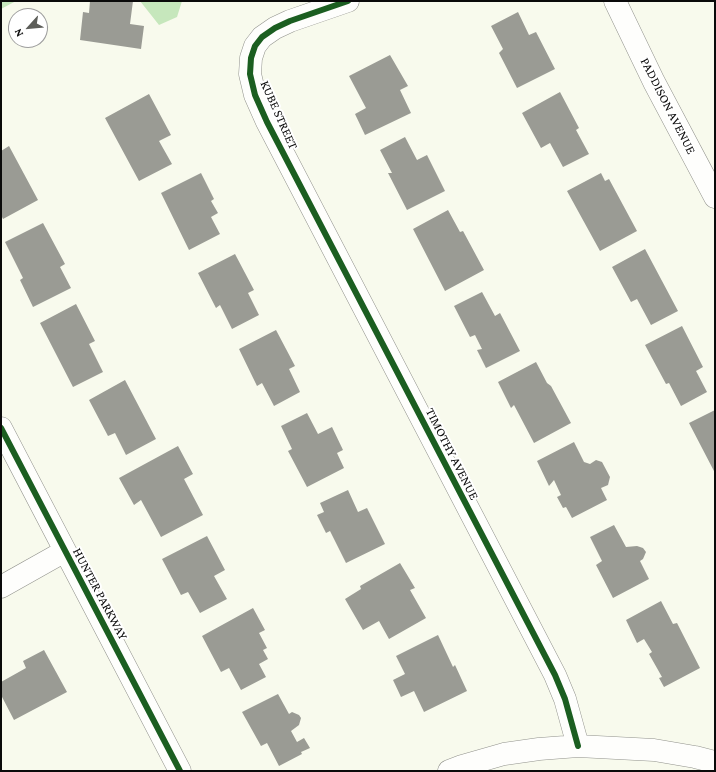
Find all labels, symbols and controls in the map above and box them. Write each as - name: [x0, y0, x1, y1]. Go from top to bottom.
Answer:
- north arrow: [8, 8, 48, 48]
- text: N: [11, 27, 25, 39]
- street label: PADDISON AVENUE: [637, 55, 699, 157]
- street label: KUBE STREET: [257, 78, 301, 152]
- street label: TIMOTHY AVENUE: [422, 405, 482, 503]
- street label: HUNTER PARKWAY: [69, 545, 131, 643]

